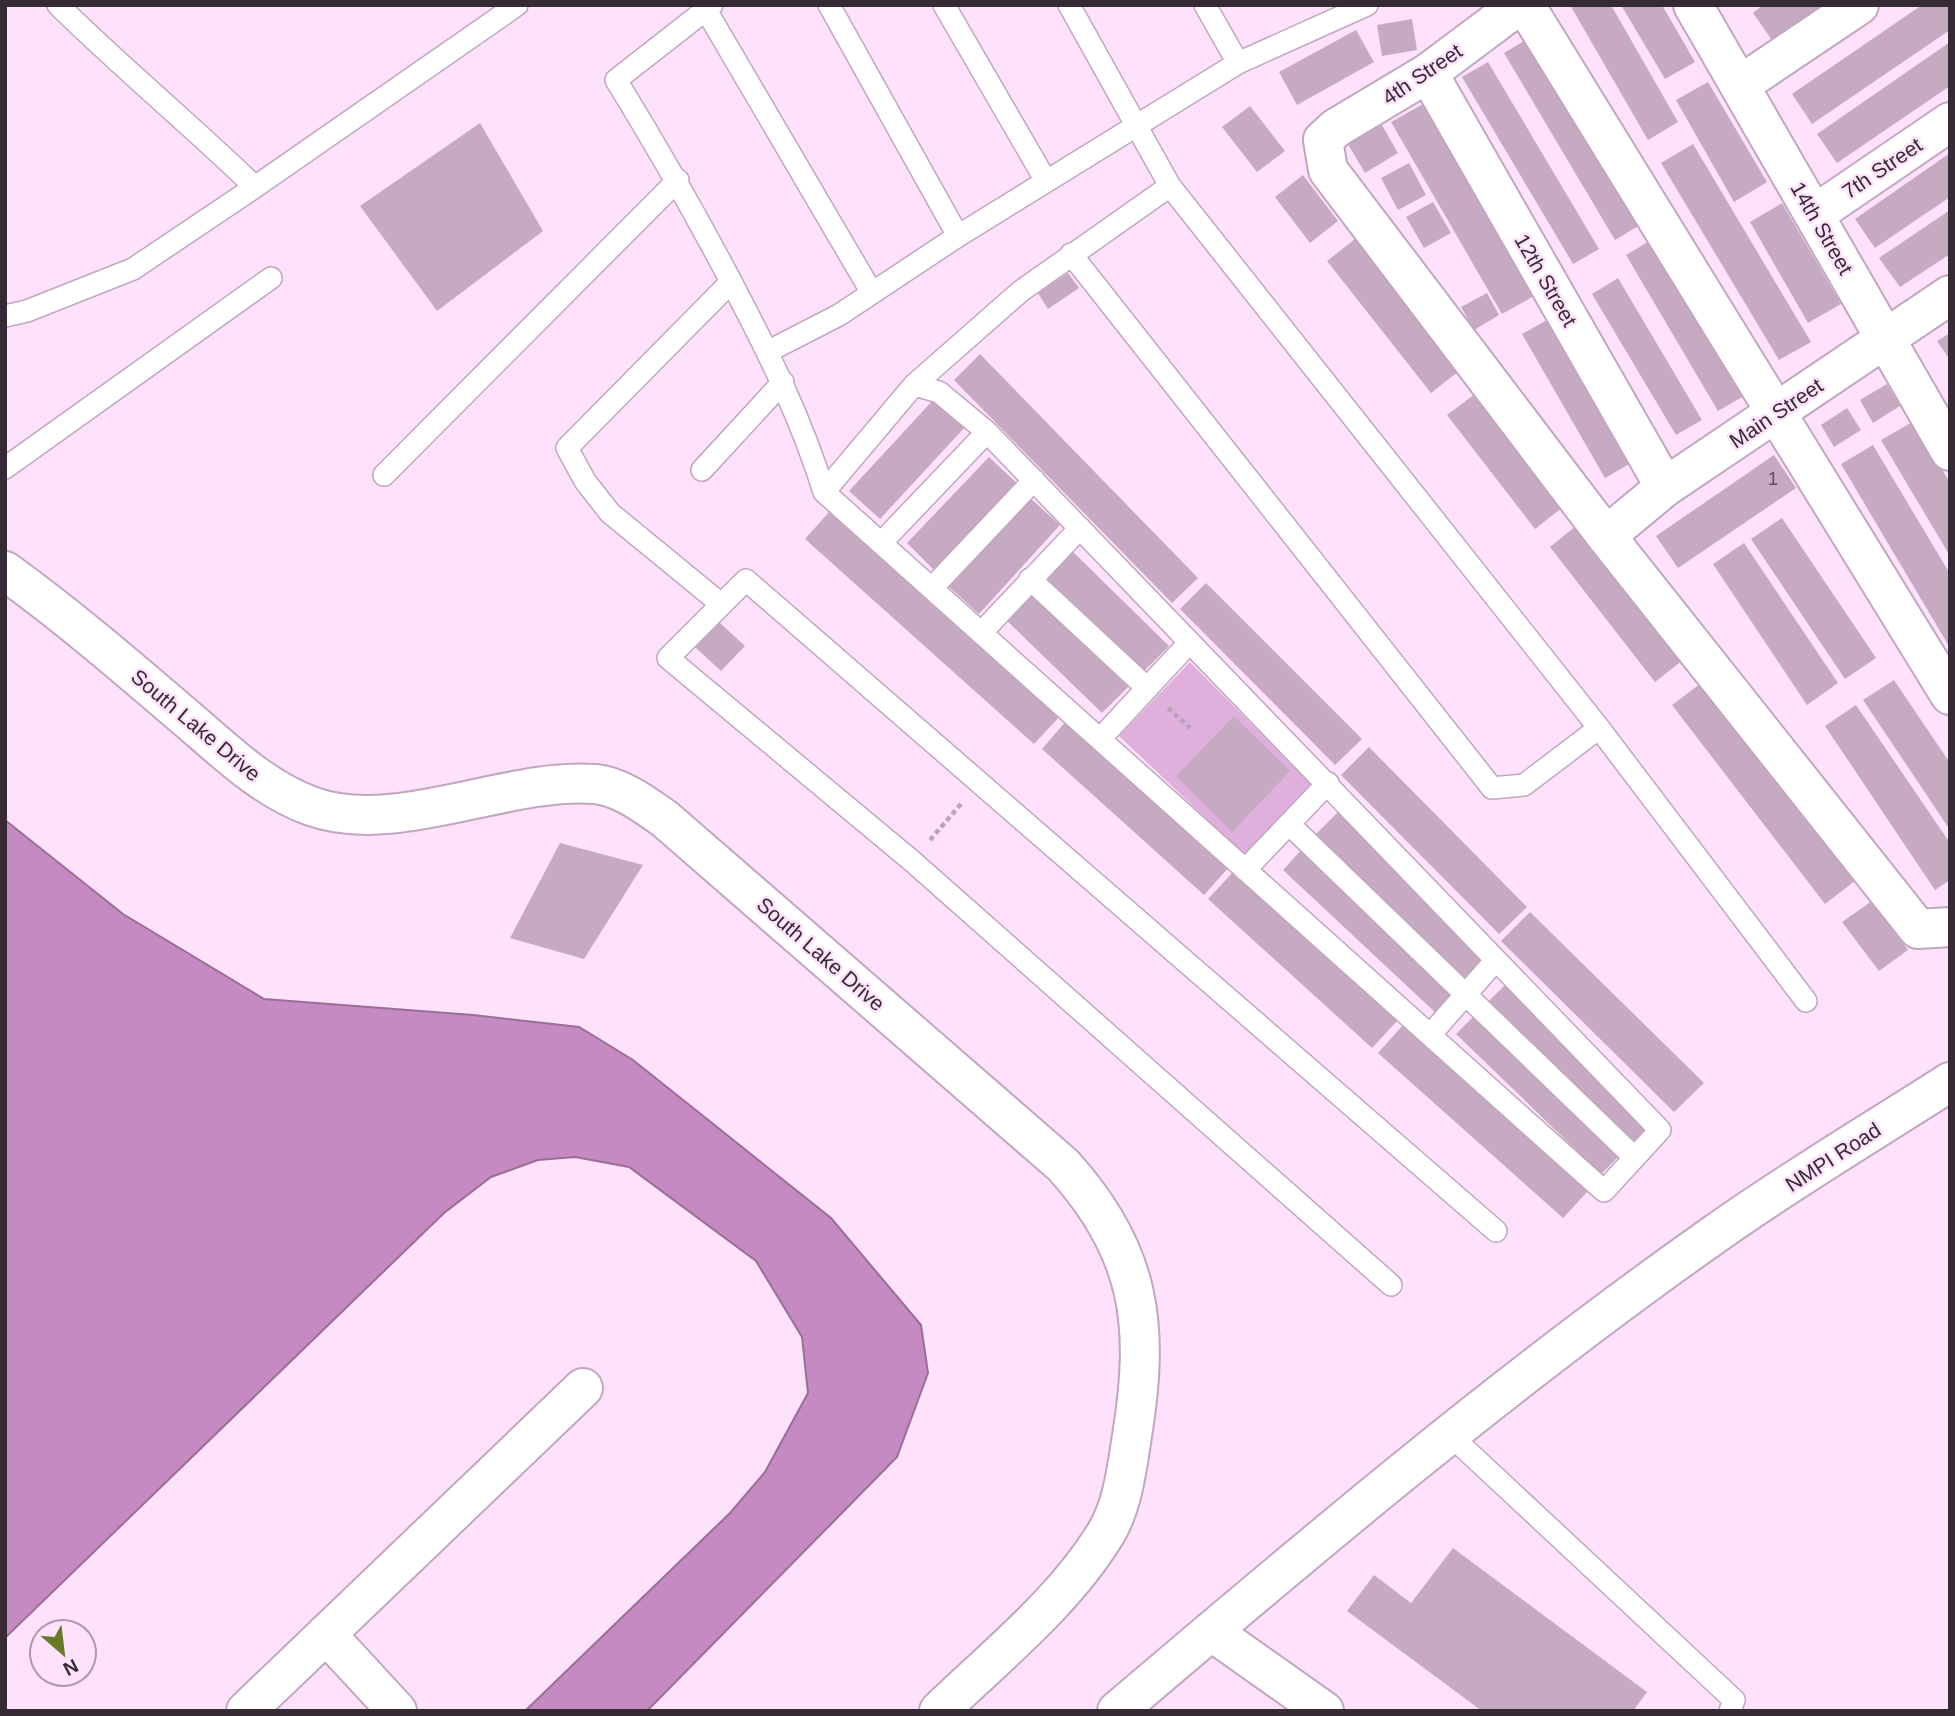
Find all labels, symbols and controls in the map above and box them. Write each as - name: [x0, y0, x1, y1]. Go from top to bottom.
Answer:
- street label: 4th Street: [1378, 39, 1466, 109]
- street label: 7th Street: [1838, 133, 1926, 203]
- street label: 14th Street: [1786, 178, 1858, 278]
- street label: 12th Street: [1510, 230, 1582, 330]
- street label: Main Street: [1725, 373, 1827, 453]
- house number: 1: [1768, 469, 1778, 489]
- street label: South Lake Drive: [127, 664, 265, 786]
- street label: South Lake Drive: [753, 892, 889, 1016]
- street label: NMPI Road: [1781, 1118, 1885, 1196]
- north arrow: [28, 1618, 98, 1688]
- text: N: [60, 1655, 82, 1680]

